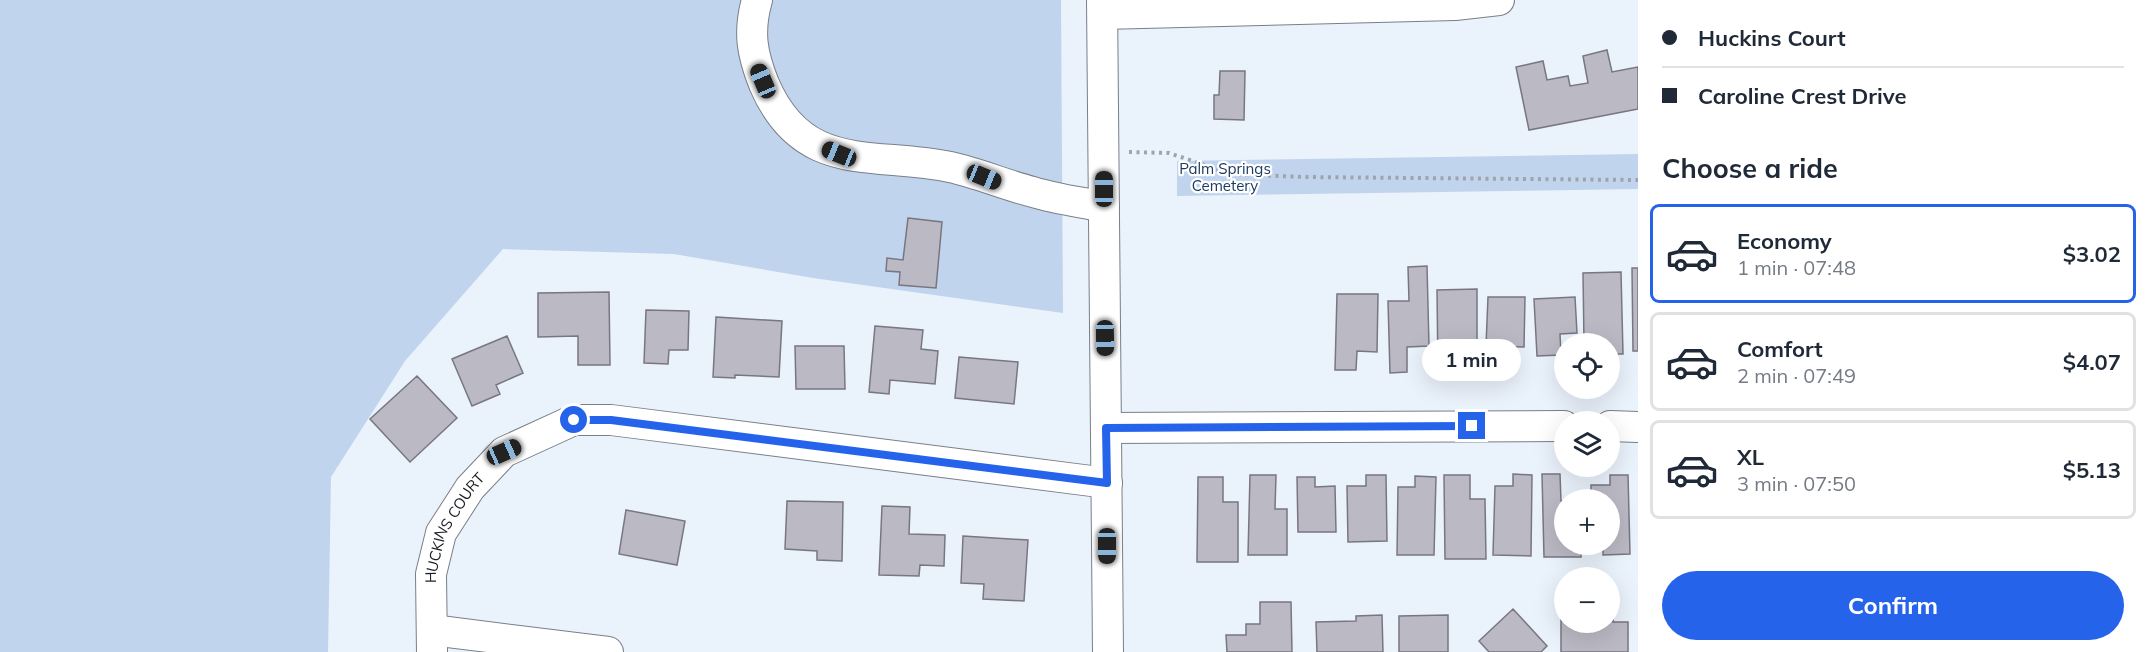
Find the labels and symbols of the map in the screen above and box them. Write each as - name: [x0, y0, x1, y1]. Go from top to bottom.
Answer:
- car: [748, 61, 778, 101]
- car: [819, 139, 859, 169]
- park label: Palm Springs Cemetery: [1179, 159, 1271, 195]
- car: [964, 162, 1004, 192]
- car: [1095, 171, 1113, 207]
- car: [1096, 320, 1114, 356]
- callout: 1 min: [1422, 339, 1522, 381]
- route start: [560, 406, 587, 433]
- route end: [1458, 412, 1485, 439]
- car: [484, 436, 524, 468]
- street label: HUCKINS COURT: [421, 468, 488, 583]
- car: [1098, 528, 1116, 564]

